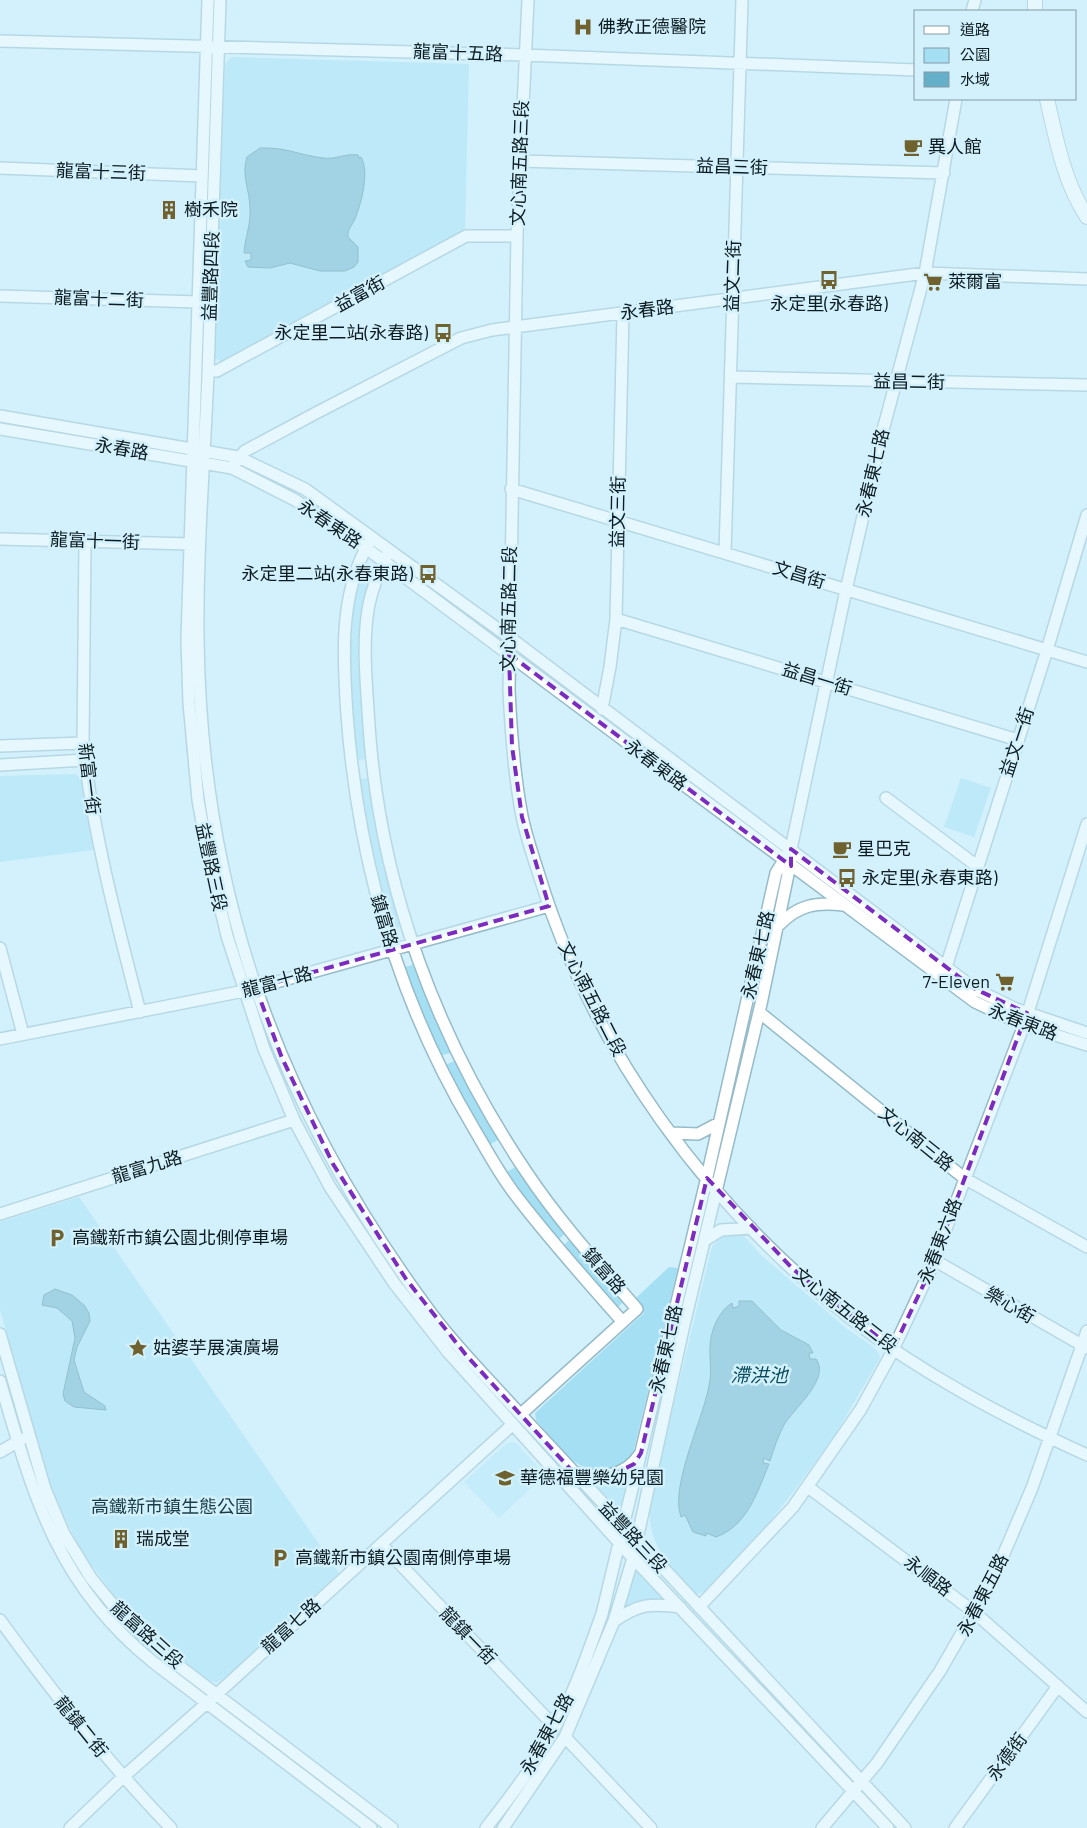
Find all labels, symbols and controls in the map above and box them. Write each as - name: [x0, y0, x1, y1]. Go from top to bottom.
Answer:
- legend: [914, 10, 1077, 100]
- place label: 佛教正德醫院: [598, 15, 706, 37]
- hospital icon: 佛教正德醫院: [572, 16, 594, 38]
- text: 道路: [960, 20, 990, 38]
- street label: 龍富十五路: [413, 39, 503, 65]
- text: 公園: [960, 45, 990, 63]
- text: 水域: [960, 70, 990, 88]
- street label: 文心南五路三段: [506, 100, 532, 226]
- place label: 異人館: [928, 135, 982, 157]
- cafe icon: 異人館: [902, 136, 924, 158]
- street label: 益昌三街: [696, 154, 768, 178]
- street label: 龍富十三街: [56, 158, 146, 184]
- place label: 樹禾院: [184, 198, 238, 220]
- building icon: 樹禾院: [158, 199, 180, 221]
- street label: 益豐路四段: [197, 231, 223, 321]
- street label: 益文二街: [720, 240, 744, 312]
- bus stop icon: 永定里(永春路): [818, 269, 840, 291]
- street label: 益富街: [331, 270, 388, 316]
- place label: 萊爾富: [948, 270, 1002, 292]
- supermarket icon: 萊爾富: [922, 271, 944, 293]
- street label: 龍富十二街: [54, 285, 144, 311]
- place label: 永定里(永春路): [770, 292, 888, 314]
- street label: 永春路: [619, 295, 675, 323]
- place label: 永定里二站(永春路): [275, 321, 428, 343]
- bus stop icon: 永定里二站(永春路): [432, 322, 454, 344]
- street label: 益昌二街: [873, 369, 945, 393]
- street label: 永春東七路: [851, 426, 893, 519]
- street label: 永春路: [94, 432, 151, 464]
- street label: 益文三街: [605, 476, 629, 548]
- street label: 永春東路: [295, 494, 367, 552]
- street label: 龍富十一街: [50, 527, 140, 553]
- street label: 文心南五路二段: [496, 546, 520, 672]
- street label: 文昌街: [770, 556, 828, 592]
- place label: 永定里二站(永春東路): [242, 562, 413, 584]
- bus stop icon: 永定里二站(永春東路): [417, 563, 439, 585]
- street label: 益昌一街: [780, 657, 855, 699]
- street label: 益文一街: [994, 704, 1038, 779]
- street label: 永春東路: [621, 734, 692, 795]
- street label: 新富一街: [75, 742, 105, 816]
- street label: 益豐路三段: [192, 820, 232, 913]
- place label: 星巴克: [857, 837, 911, 859]
- cafe icon: 星巴克: [831, 838, 853, 860]
- place label: 永定里(永春東路): [862, 866, 998, 888]
- bus stop icon: 永定里(永春東路): [836, 867, 858, 889]
- street label: 鎮富路: [367, 892, 403, 950]
- street label: 永春東七路: [736, 908, 778, 1001]
- street label: 文心南五路二段: [554, 937, 631, 1060]
- street label: 龍富十路: [239, 961, 314, 1001]
- place label: 7-Eleven: [922, 970, 990, 992]
- supermarket icon: 7-Eleven: [994, 971, 1016, 993]
- street label: 永春東路: [986, 998, 1061, 1044]
- street label: 文心南三路: [875, 1101, 959, 1175]
- street label: 龍富九路: [109, 1145, 184, 1187]
- street label: 永春東六路: [913, 1195, 965, 1287]
- place label: 高鐵新市鎮公園北側停車場: [72, 1226, 288, 1248]
- parking icon: 高鐵新市鎮公園北側停車場: [46, 1227, 68, 1249]
- street label: 鎮富路: [579, 1243, 631, 1298]
- street label: 文心南五路二段: [789, 1262, 902, 1357]
- street label: 樂心街: [982, 1281, 1039, 1327]
- street label: 永春東七路: [644, 1302, 686, 1395]
- place label: 姑婆芋展演廣場: [153, 1336, 279, 1358]
- place icon: 姑婆芋展演廣場: [127, 1337, 149, 1359]
- water label: 滯洪池: [730, 1363, 789, 1386]
- place label: 華德福豐樂幼兒園: [520, 1466, 664, 1488]
- school or university icon: 華德福豐樂幼兒園: [494, 1467, 516, 1489]
- park label: 高鐵新市鎮生態公園: [91, 1495, 253, 1517]
- street label: 益豐路三段: [595, 1496, 672, 1577]
- place label: 瑞成堂: [136, 1527, 190, 1549]
- building icon: 瑞成堂: [110, 1528, 132, 1550]
- place label: 高鐵新市鎮公園南側停車場: [295, 1546, 511, 1568]
- parking icon: 高鐵新市鎮公園南側停車場: [269, 1547, 291, 1569]
- street label: 永春東五路: [952, 1549, 1012, 1640]
- street label: 永順路: [900, 1550, 957, 1600]
- street label: 龍富七路: [256, 1593, 324, 1658]
- street label: 龍富路三段: [107, 1596, 188, 1673]
- street label: 龍鎮一街: [436, 1602, 502, 1669]
- street label: 永春東七路: [515, 1689, 578, 1778]
- street label: 龍鎮二街: [51, 1691, 113, 1761]
- street label: 永德街: [981, 1728, 1031, 1785]

